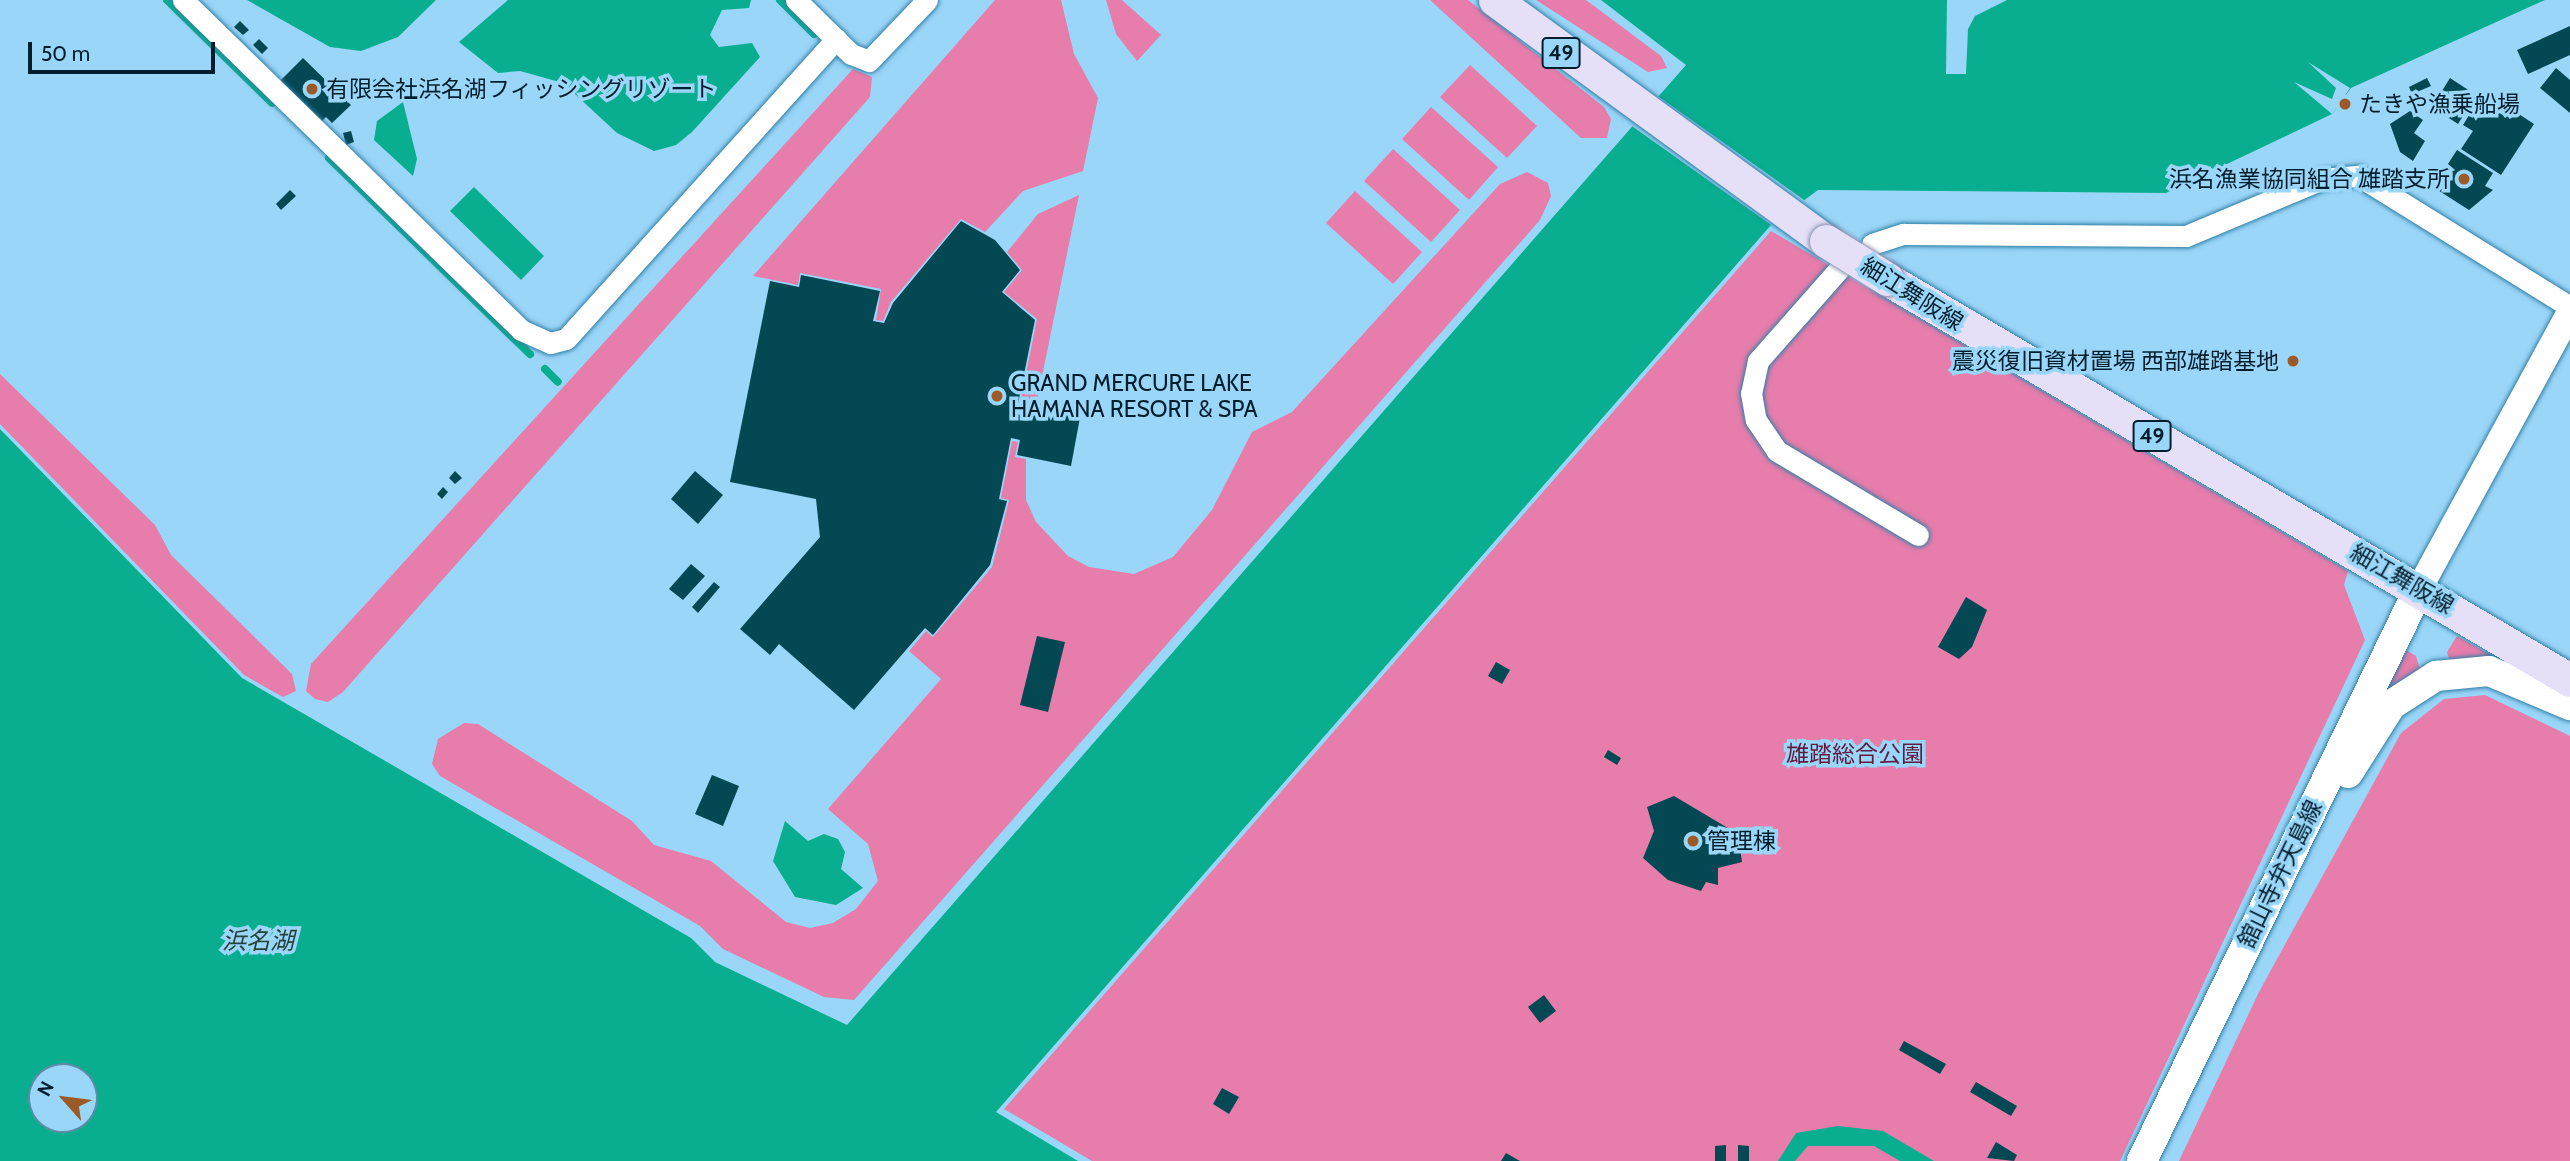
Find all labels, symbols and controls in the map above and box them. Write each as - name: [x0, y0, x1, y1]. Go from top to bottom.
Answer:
- scale bar: [32, 28, 219, 72]
- road number: 49: [1540, 36, 1582, 70]
- text: 50 m: [41, 41, 90, 66]
- place label: 有限会社浜名湖フィッシングリゾート: [326, 75, 717, 103]
- marker: 有限会社浜名湖フィッシングリゾート: [304, 81, 320, 97]
- place label: たきや漁乗船場: [2359, 90, 2520, 118]
- marker: たきや漁乗船場: [2337, 96, 2353, 112]
- place label: 浜名漁業協同組合 雄踏支所: [2169, 165, 2450, 193]
- marker: 浜名漁業協同組合 雄踏支所: [2456, 171, 2472, 187]
- street label: 細江舞阪線: [1856, 252, 1968, 336]
- place label: 震災復旧資材置場 西部雄踏基地: [1952, 347, 2279, 375]
- marker: 震災復旧資材置場 西部雄踏基地: [2285, 353, 2301, 369]
- place label: GRAND MERCURE LAKE HAMANA RESORT & SPA: [1011, 369, 1258, 423]
- marker: GRAND MERCURE LAKE HAMANA RESORT & SPA: [989, 388, 1005, 404]
- road number: 49: [2131, 418, 2173, 453]
- street label: 細江舞阪線: [2345, 538, 2459, 620]
- park label: 雄踏総合公園: [1786, 740, 1924, 768]
- street label: 舘山寺弁天島線: [2232, 796, 2328, 952]
- place label: 管理棟: [1707, 827, 1776, 855]
- marker: 管理棟: [1685, 833, 1701, 849]
- water label: 浜名湖: [222, 927, 294, 955]
- north arrow: [28, 1063, 98, 1133]
- text: N: [32, 1078, 59, 1100]

